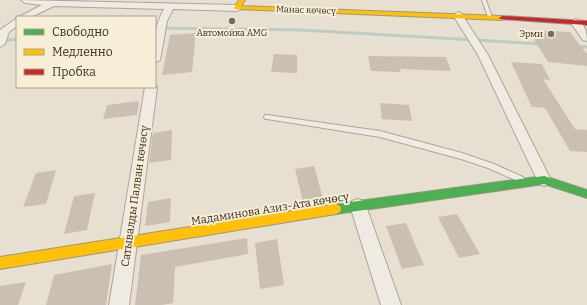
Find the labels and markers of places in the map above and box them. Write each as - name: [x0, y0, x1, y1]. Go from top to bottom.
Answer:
- marker: Автомойка AMG: [227, 16, 237, 26]
- place label: Автомойка AMG: [196, 28, 268, 38]
- place label: Эрми: [519, 29, 543, 39]
- marker: Эрми: [546, 29, 556, 39]

